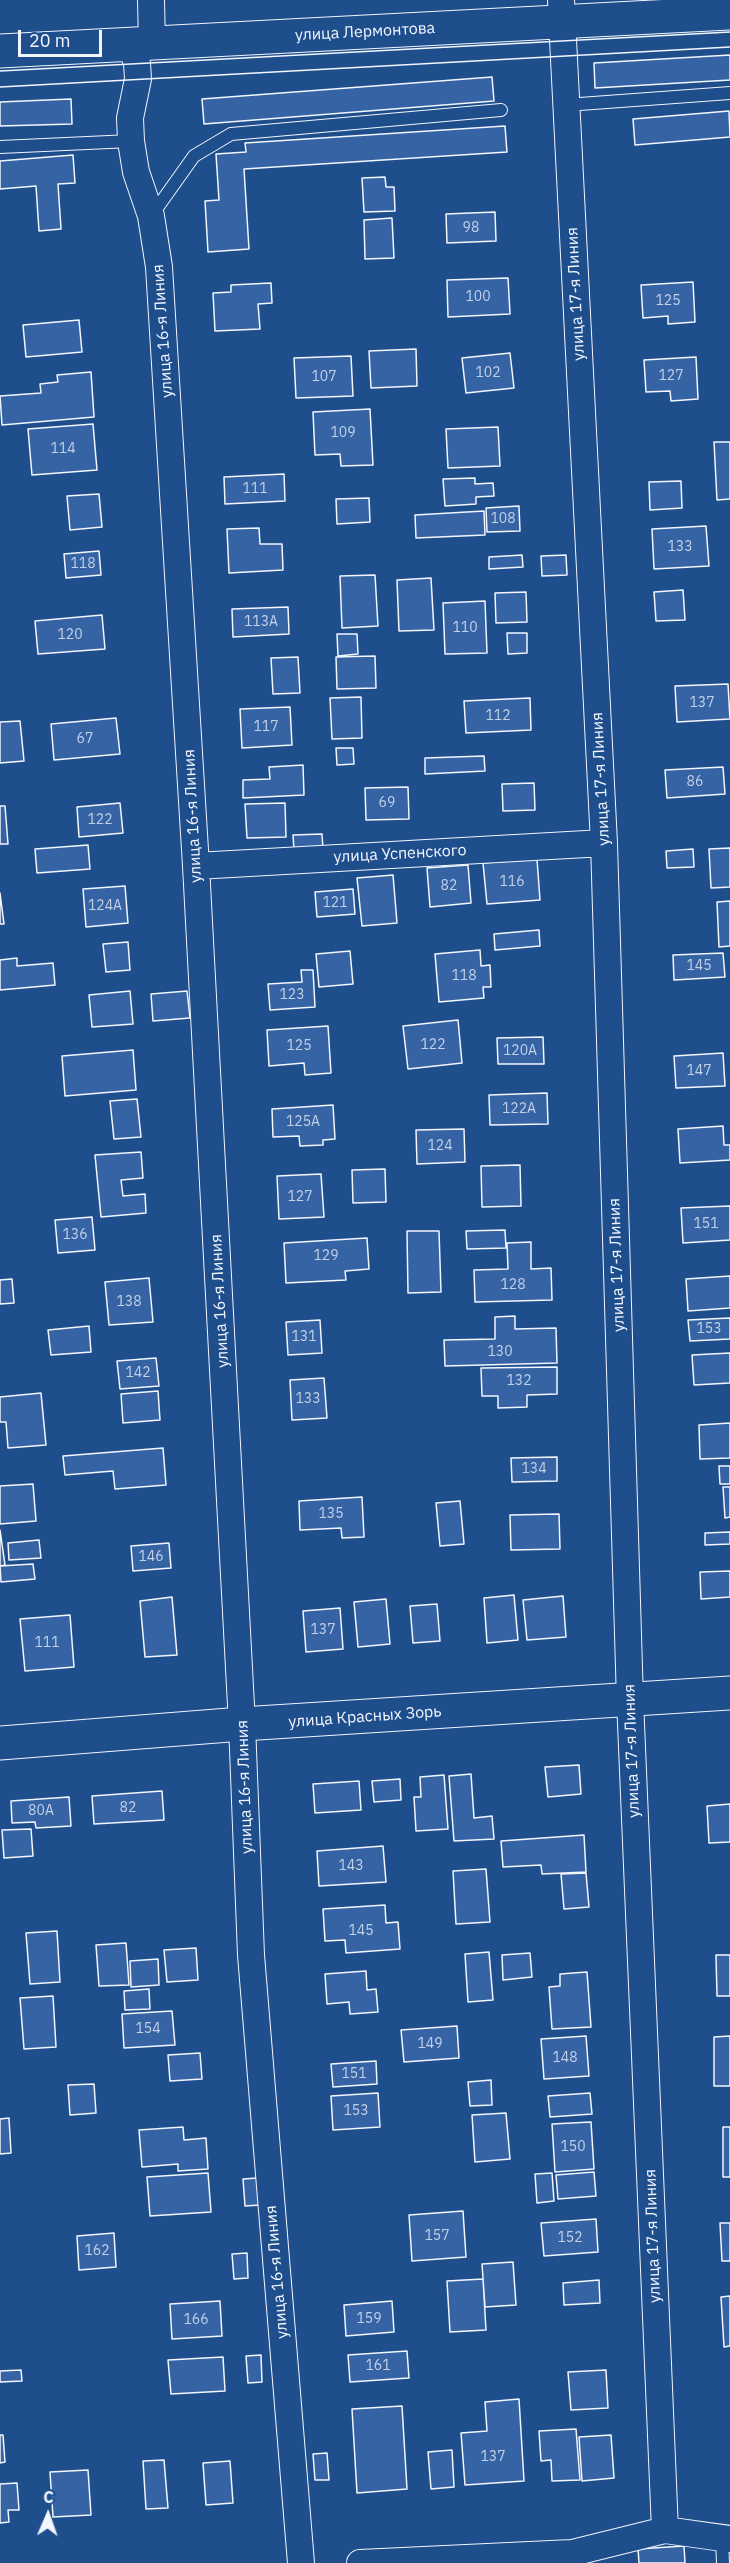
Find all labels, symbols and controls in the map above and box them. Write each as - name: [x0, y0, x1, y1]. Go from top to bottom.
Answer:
- scale bar: [21, 18, 105, 56]
- street label: улица Лермонтова: [294, 19, 436, 45]
- text: 20 m: [29, 29, 71, 52]
- house number: 98: [463, 220, 479, 236]
- street label: улица 17-я Линия: [563, 227, 589, 361]
- street label: улица 16-я Линия: [149, 264, 177, 398]
- house number: 100: [465, 289, 491, 305]
- house number: 125: [655, 293, 681, 309]
- house number: 102: [475, 365, 501, 381]
- house number: 127: [658, 368, 684, 384]
- house number: 107: [311, 369, 337, 385]
- house number: 109: [330, 425, 356, 441]
- house number: 114: [50, 441, 76, 457]
- house number: 111: [242, 481, 268, 497]
- house number: 108: [490, 511, 516, 527]
- house number: 133: [667, 539, 693, 555]
- house number: 118: [70, 556, 96, 572]
- house number: 113А: [244, 614, 278, 630]
- house number: 110: [452, 620, 478, 636]
- house number: 120: [57, 627, 83, 643]
- house number: 137: [689, 695, 715, 711]
- house number: 112: [485, 708, 511, 724]
- street label: улица 17-я Линия: [588, 712, 614, 846]
- house number: 117: [253, 719, 279, 735]
- house number: 67: [77, 731, 93, 747]
- street label: улица 16-я Линия: [180, 749, 206, 883]
- house number: 86: [687, 774, 703, 790]
- house number: 69: [379, 795, 395, 811]
- house number: 122: [87, 812, 113, 828]
- street label: улица Успенского: [333, 841, 467, 867]
- house number: 116: [499, 874, 525, 890]
- house number: 82: [441, 878, 457, 894]
- house number: 121: [322, 895, 348, 911]
- house number: 124А: [88, 898, 122, 914]
- house number: 145: [686, 958, 712, 974]
- house number: 118: [451, 968, 477, 984]
- house number: 123: [279, 987, 305, 1003]
- house number: 122: [420, 1037, 446, 1053]
- house number: 125: [286, 1038, 312, 1054]
- house number: 120А: [503, 1043, 537, 1059]
- house number: 147: [686, 1063, 712, 1079]
- house number: 122А: [502, 1101, 536, 1117]
- house number: 125А: [286, 1114, 320, 1130]
- house number: 124: [427, 1138, 453, 1154]
- house number: 127: [287, 1189, 313, 1205]
- street label: улица 17-я Линия: [605, 1198, 629, 1332]
- house number: 151: [693, 1216, 719, 1232]
- house number: 136: [62, 1227, 88, 1243]
- street label: улица 16-я Линия: [207, 1234, 233, 1368]
- house number: 129: [313, 1248, 339, 1264]
- house number: 128: [500, 1277, 526, 1293]
- house number: 138: [116, 1294, 142, 1310]
- house number: 153: [696, 1321, 722, 1337]
- house number: 131: [291, 1329, 317, 1345]
- house number: 130: [487, 1344, 513, 1360]
- house number: 142: [125, 1365, 151, 1381]
- house number: 132: [506, 1373, 532, 1389]
- house number: 133: [295, 1391, 321, 1407]
- house number: 134: [521, 1461, 547, 1477]
- house number: 135: [318, 1506, 344, 1522]
- house number: 146: [138, 1549, 164, 1565]
- house number: 137: [310, 1622, 336, 1638]
- house number: 111: [34, 1635, 60, 1651]
- street label: улица 17-я Линия: [620, 1684, 644, 1818]
- street label: улица Красных Зорь: [288, 1702, 442, 1732]
- street label: улица 16-я Линия: [233, 1720, 257, 1854]
- house number: 82: [120, 1800, 136, 1816]
- house number: 80А: [28, 1803, 54, 1819]
- house number: 143: [338, 1858, 364, 1874]
- house number: 145: [348, 1923, 374, 1939]
- house number: 154: [135, 2021, 161, 2037]
- house number: 149: [417, 2036, 443, 2052]
- house number: 148: [552, 2050, 578, 2066]
- house number: 151: [341, 2066, 367, 2082]
- house number: 153: [343, 2103, 369, 2119]
- house number: 150: [560, 2139, 586, 2155]
- street label: улица 17-я Линия: [641, 2169, 665, 2303]
- street label: улица 16-я Линия: [262, 2205, 292, 2339]
- house number: 157: [424, 2228, 450, 2244]
- house number: 152: [557, 2230, 583, 2246]
- house number: 162: [84, 2243, 110, 2259]
- house number: 159: [356, 2311, 382, 2327]
- house number: 166: [183, 2312, 209, 2328]
- house number: 161: [365, 2358, 391, 2374]
- house number: 137: [480, 2449, 506, 2465]
- north arrow: [18, 2485, 78, 2545]
- text: С: [43, 2487, 54, 2507]

